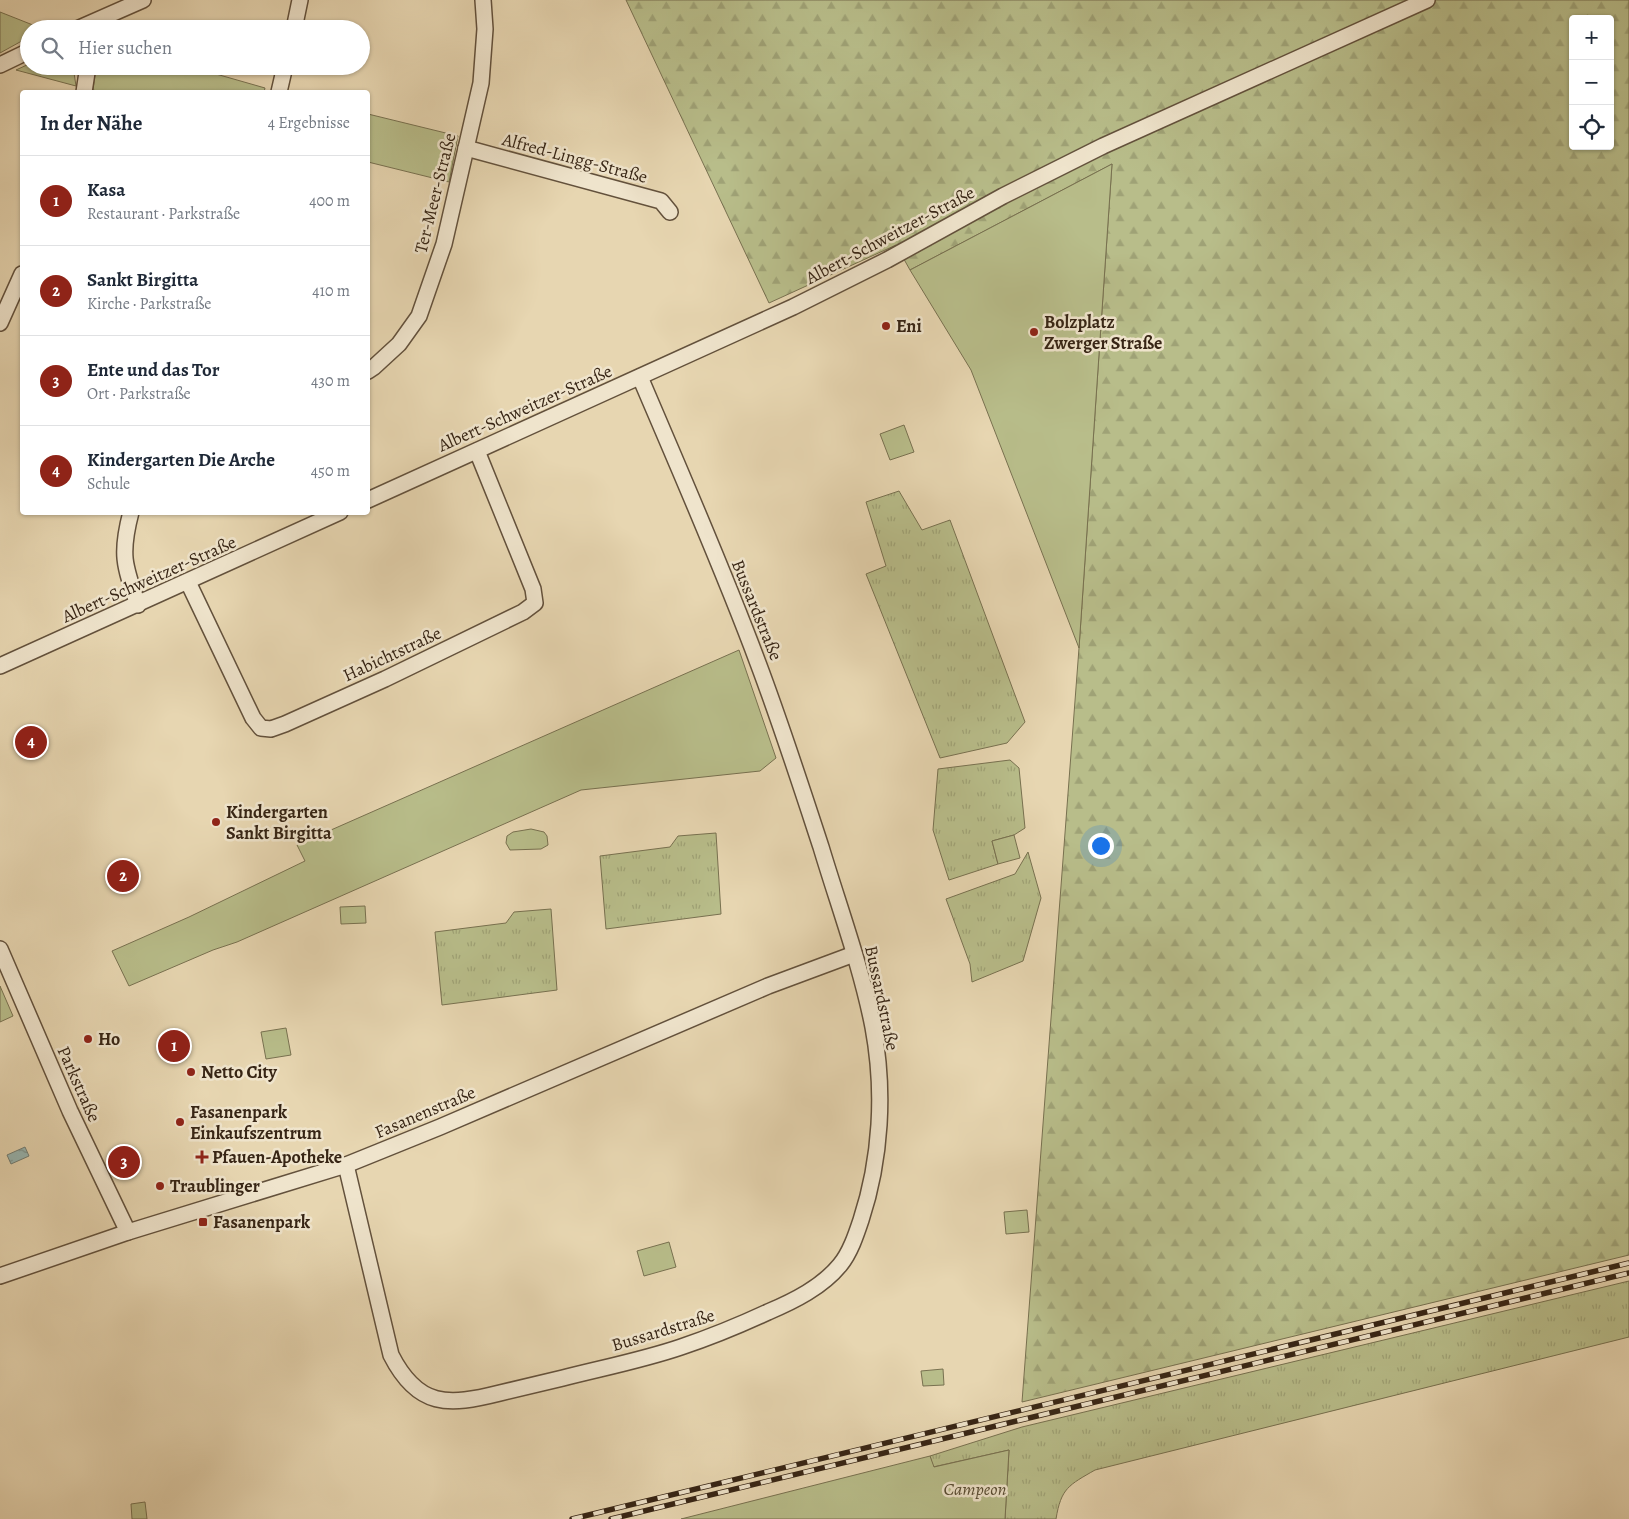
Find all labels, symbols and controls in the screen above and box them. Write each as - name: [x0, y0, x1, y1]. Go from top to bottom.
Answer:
- map controls: [1569, 15, 1614, 150]
- button: +: [1569, 15, 1614, 60]
- search box: [20, 20, 370, 75]
- icon: search: [38, 34, 66, 62]
- text: Hier suchen: [78, 35, 172, 61]
- button: −: [1569, 60, 1614, 105]
- button: locate: [1569, 105, 1614, 150]
- text: In der Nähe: [40, 109, 142, 137]
- text: 4 Ergebnisse: [268, 112, 350, 134]
- street label: Alfred-Lingg-Straße: [499, 127, 650, 189]
- street label: Ter-Meer-Straße: [408, 130, 462, 256]
- text: Kasa: [87, 177, 125, 203]
- street label: Albert-Schweitzer-Straße: [800, 180, 979, 290]
- text: 1: [53, 190, 59, 212]
- text: 400 m: [309, 190, 350, 212]
- text: Restaurant · Parkstraße: [87, 203, 240, 225]
- text: Sankt Birgitta: [87, 267, 198, 293]
- text: 2: [52, 280, 60, 302]
- text: 410 m: [312, 280, 350, 302]
- text: Kirche · Parkstraße: [87, 293, 211, 315]
- place label: Bolzplatz Zwerger Straße: [1044, 310, 1162, 355]
- place label: Eni: [896, 314, 922, 338]
- marker: Eni: [880, 320, 892, 332]
- marker: Bolzplatz Zwerger Straße: [1028, 326, 1040, 338]
- text: Ente und das Tor: [87, 357, 220, 383]
- street label: Albert-Schweitzer-Straße: [433, 359, 616, 458]
- text: 3: [53, 370, 59, 392]
- text: 430 m: [311, 370, 350, 392]
- text: Ort · Parkstraße: [87, 383, 191, 405]
- text: Kindergarten Die Arche: [87, 447, 275, 473]
- text: 4: [52, 460, 60, 482]
- text: 450 m: [311, 460, 350, 482]
- text: Schule: [87, 473, 130, 495]
- street label: Albert-Schweitzer-Straße: [57, 530, 240, 629]
- street label: Bussardstraße: [726, 556, 788, 664]
- street label: Habichtstraße: [339, 621, 445, 687]
- pin: 4: [15, 723, 47, 761]
- place label: Kindergarten Sankt Birgitta: [226, 800, 332, 845]
- marker: Kindergarten Sankt Birgitta: [210, 816, 222, 828]
- your location: [1088, 833, 1114, 859]
- pin: 2: [107, 857, 139, 895]
- street label: Bussardstraße: [859, 943, 905, 1053]
- place label: Ho: [98, 1027, 120, 1051]
- pin: 1: [158, 1027, 190, 1065]
- marker: Ho: [82, 1033, 94, 1045]
- street label: Parkstraße: [52, 1042, 106, 1126]
- place label: Netto City: [201, 1060, 277, 1084]
- marker: Netto City: [185, 1066, 197, 1078]
- street label: Fasanenstraße: [371, 1080, 479, 1144]
- place label: Fasanenpark Einkaufszentrum: [190, 1100, 322, 1145]
- marker: Fasanenpark Einkaufszentrum: [174, 1116, 186, 1128]
- pin: 3: [108, 1143, 140, 1181]
- place label: Pfauen-Apotheke: [212, 1145, 342, 1169]
- marker: Pfauen-Apotheke: [196, 1151, 208, 1163]
- place label: Traublinger: [170, 1174, 260, 1198]
- marker: Traublinger: [154, 1180, 166, 1192]
- place label: Fasanenpark: [213, 1210, 311, 1234]
- marker: Fasanenpark: [197, 1216, 209, 1228]
- street label: Bussardstraße: [608, 1303, 718, 1357]
- park label: Campeon: [943, 1477, 1007, 1501]

